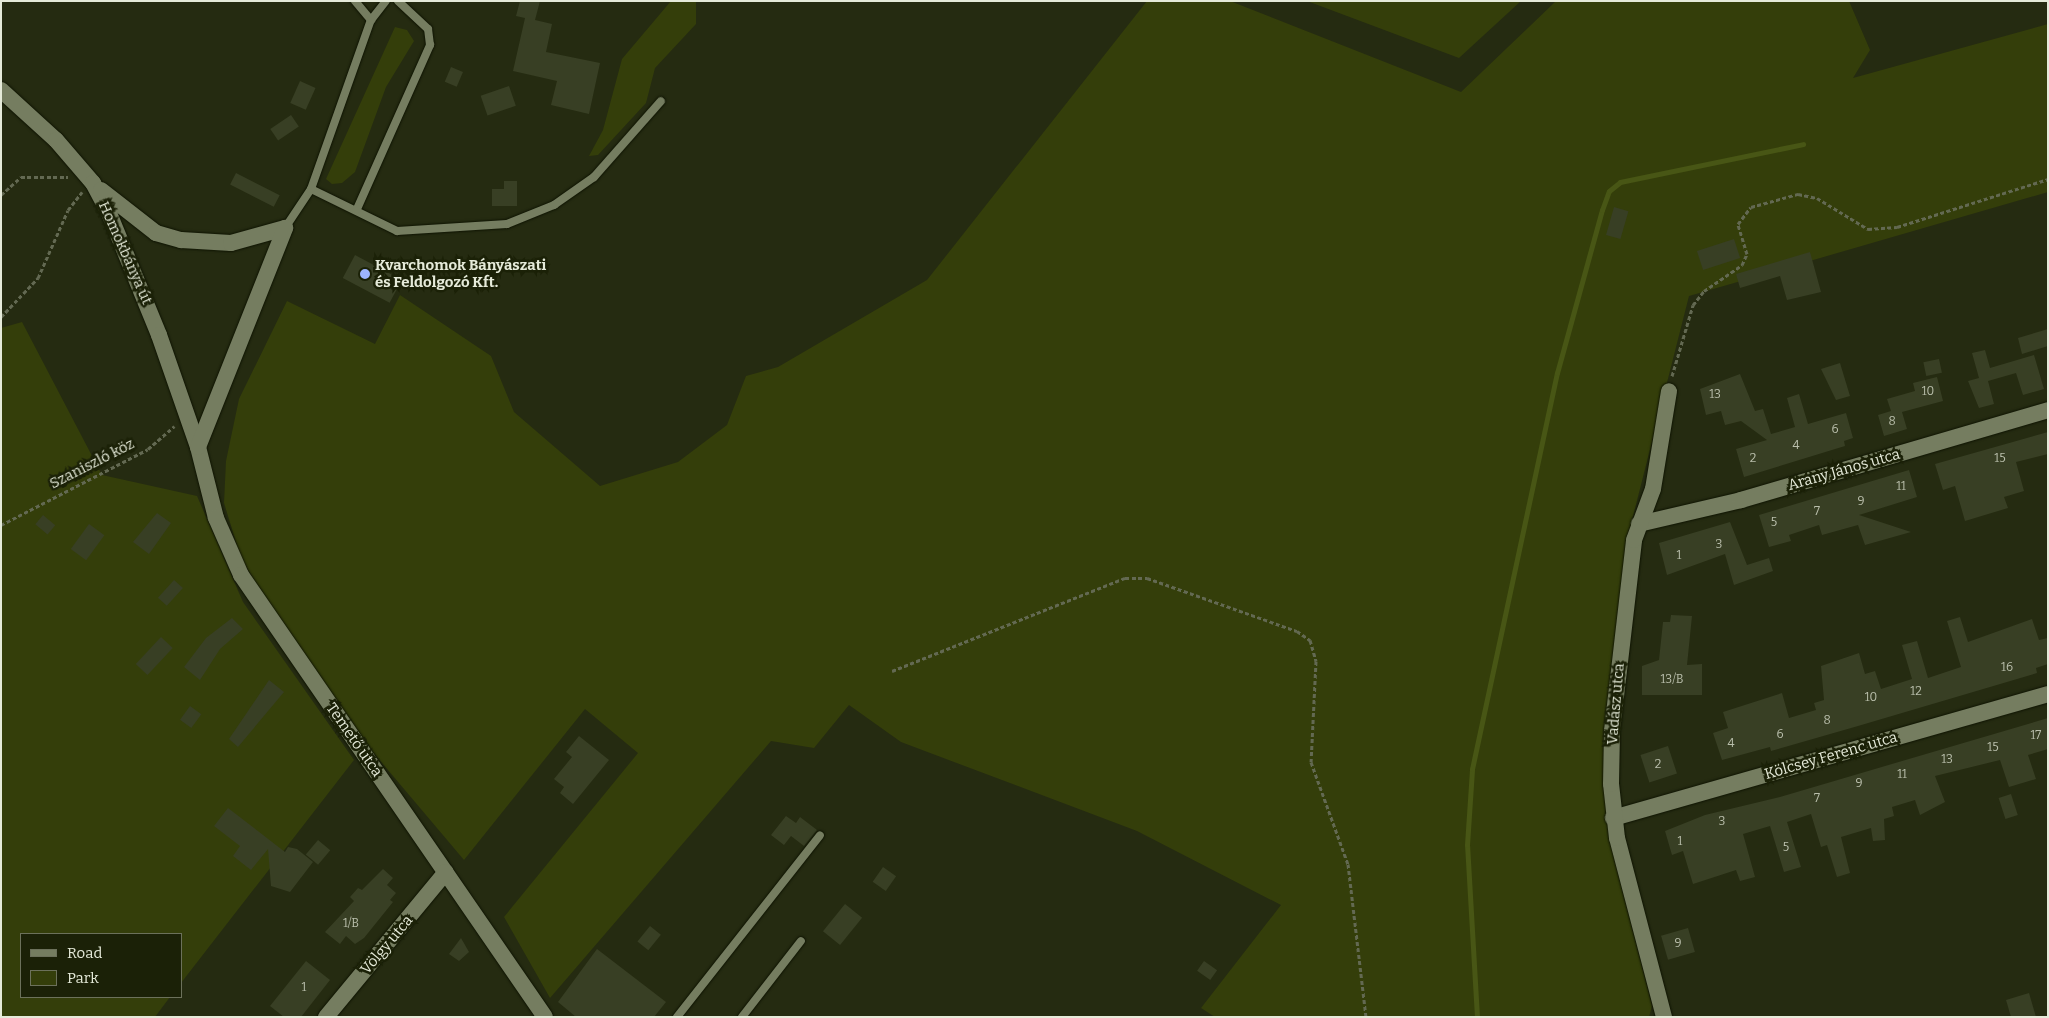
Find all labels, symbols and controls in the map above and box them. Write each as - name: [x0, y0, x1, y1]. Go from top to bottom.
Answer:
- street label: Homokbánya út: [94, 199, 156, 307]
- place label: Kvarchomok Bányászati és Feldolgozó Kft.: [375, 256, 546, 291]
- marker: Kvarchomok Bányászati és Feldolgozó Kft.: [359, 268, 371, 280]
- house number: 10: [1922, 385, 1934, 399]
- house number: 13: [1709, 388, 1721, 402]
- house number: 8: [1888, 415, 1896, 429]
- house number: 6: [1831, 423, 1839, 437]
- street label: Szaniszló köz: [47, 435, 137, 493]
- house number: 4: [1792, 439, 1800, 453]
- street label: Arany János utca: [1786, 445, 1902, 495]
- house number: 2: [1750, 452, 1756, 466]
- house number: 15: [1994, 452, 2006, 466]
- house number: 11: [1896, 480, 1906, 494]
- house number: 9: [1857, 495, 1865, 509]
- house number: 7: [1814, 505, 1820, 519]
- house number: 5: [1771, 516, 1777, 530]
- house number: 3: [1716, 538, 1722, 552]
- house number: 1: [1677, 549, 1681, 563]
- house number: 16: [2001, 661, 2013, 675]
- street label: Vadász utca: [1603, 662, 1629, 746]
- house number: 13/B: [1661, 673, 1683, 687]
- house number: 12: [1910, 685, 1922, 699]
- house number: 10: [1865, 691, 1877, 705]
- street label: Temető utca: [322, 700, 386, 780]
- house number: 8: [1823, 714, 1831, 728]
- street label: Kölcsey Ferenc utca: [1762, 728, 1900, 784]
- house number: 6: [1776, 728, 1784, 742]
- house number: 17: [2031, 729, 2041, 743]
- house number: 4: [1727, 737, 1735, 751]
- house number: 15: [1987, 741, 1999, 755]
- house number: 13: [1941, 753, 1953, 767]
- house number: 2: [1655, 758, 1661, 772]
- house number: 11: [1897, 768, 1907, 782]
- house number: 9: [1855, 777, 1863, 791]
- house number: 7: [1814, 792, 1820, 806]
- house number: 3: [1719, 815, 1725, 829]
- house number: 1: [1678, 835, 1682, 849]
- house number: 5: [1783, 841, 1789, 855]
- street label: Völgy utca: [357, 912, 417, 978]
- house number: 1/B: [343, 917, 359, 931]
- legend: [20, 933, 182, 998]
- house number: 9: [1674, 937, 1682, 951]
- text: Road: [67, 944, 102, 962]
- text: Park: [67, 969, 99, 987]
- house number: 1: [302, 981, 306, 995]

